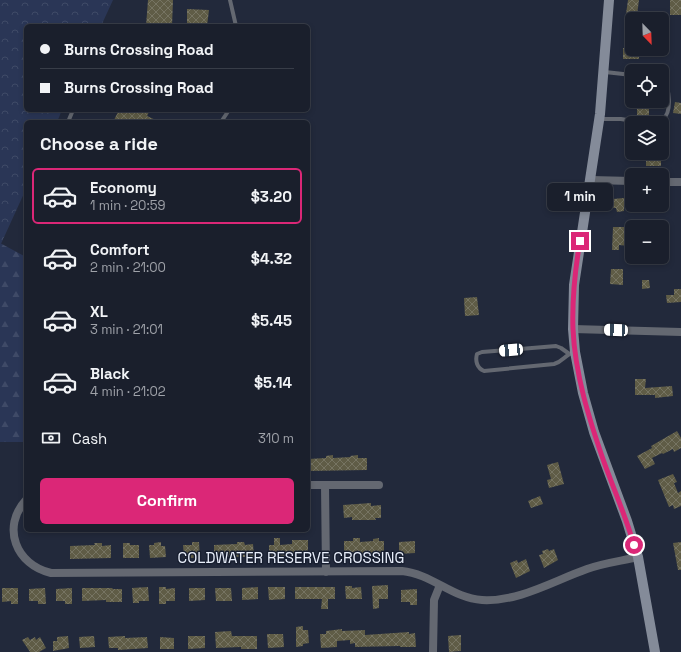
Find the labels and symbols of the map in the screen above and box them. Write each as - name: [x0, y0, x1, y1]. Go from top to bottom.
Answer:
- north arrow: [625, 12, 669, 56]
- callout: 1 min: [547, 183, 613, 211]
- route end: [571, 232, 589, 250]
- car: [604, 324, 628, 336]
- car: [499, 343, 523, 357]
- route start: [625, 536, 643, 554]
- street label: COLDWATER RESERVE CROSSING: [178, 548, 404, 567]

